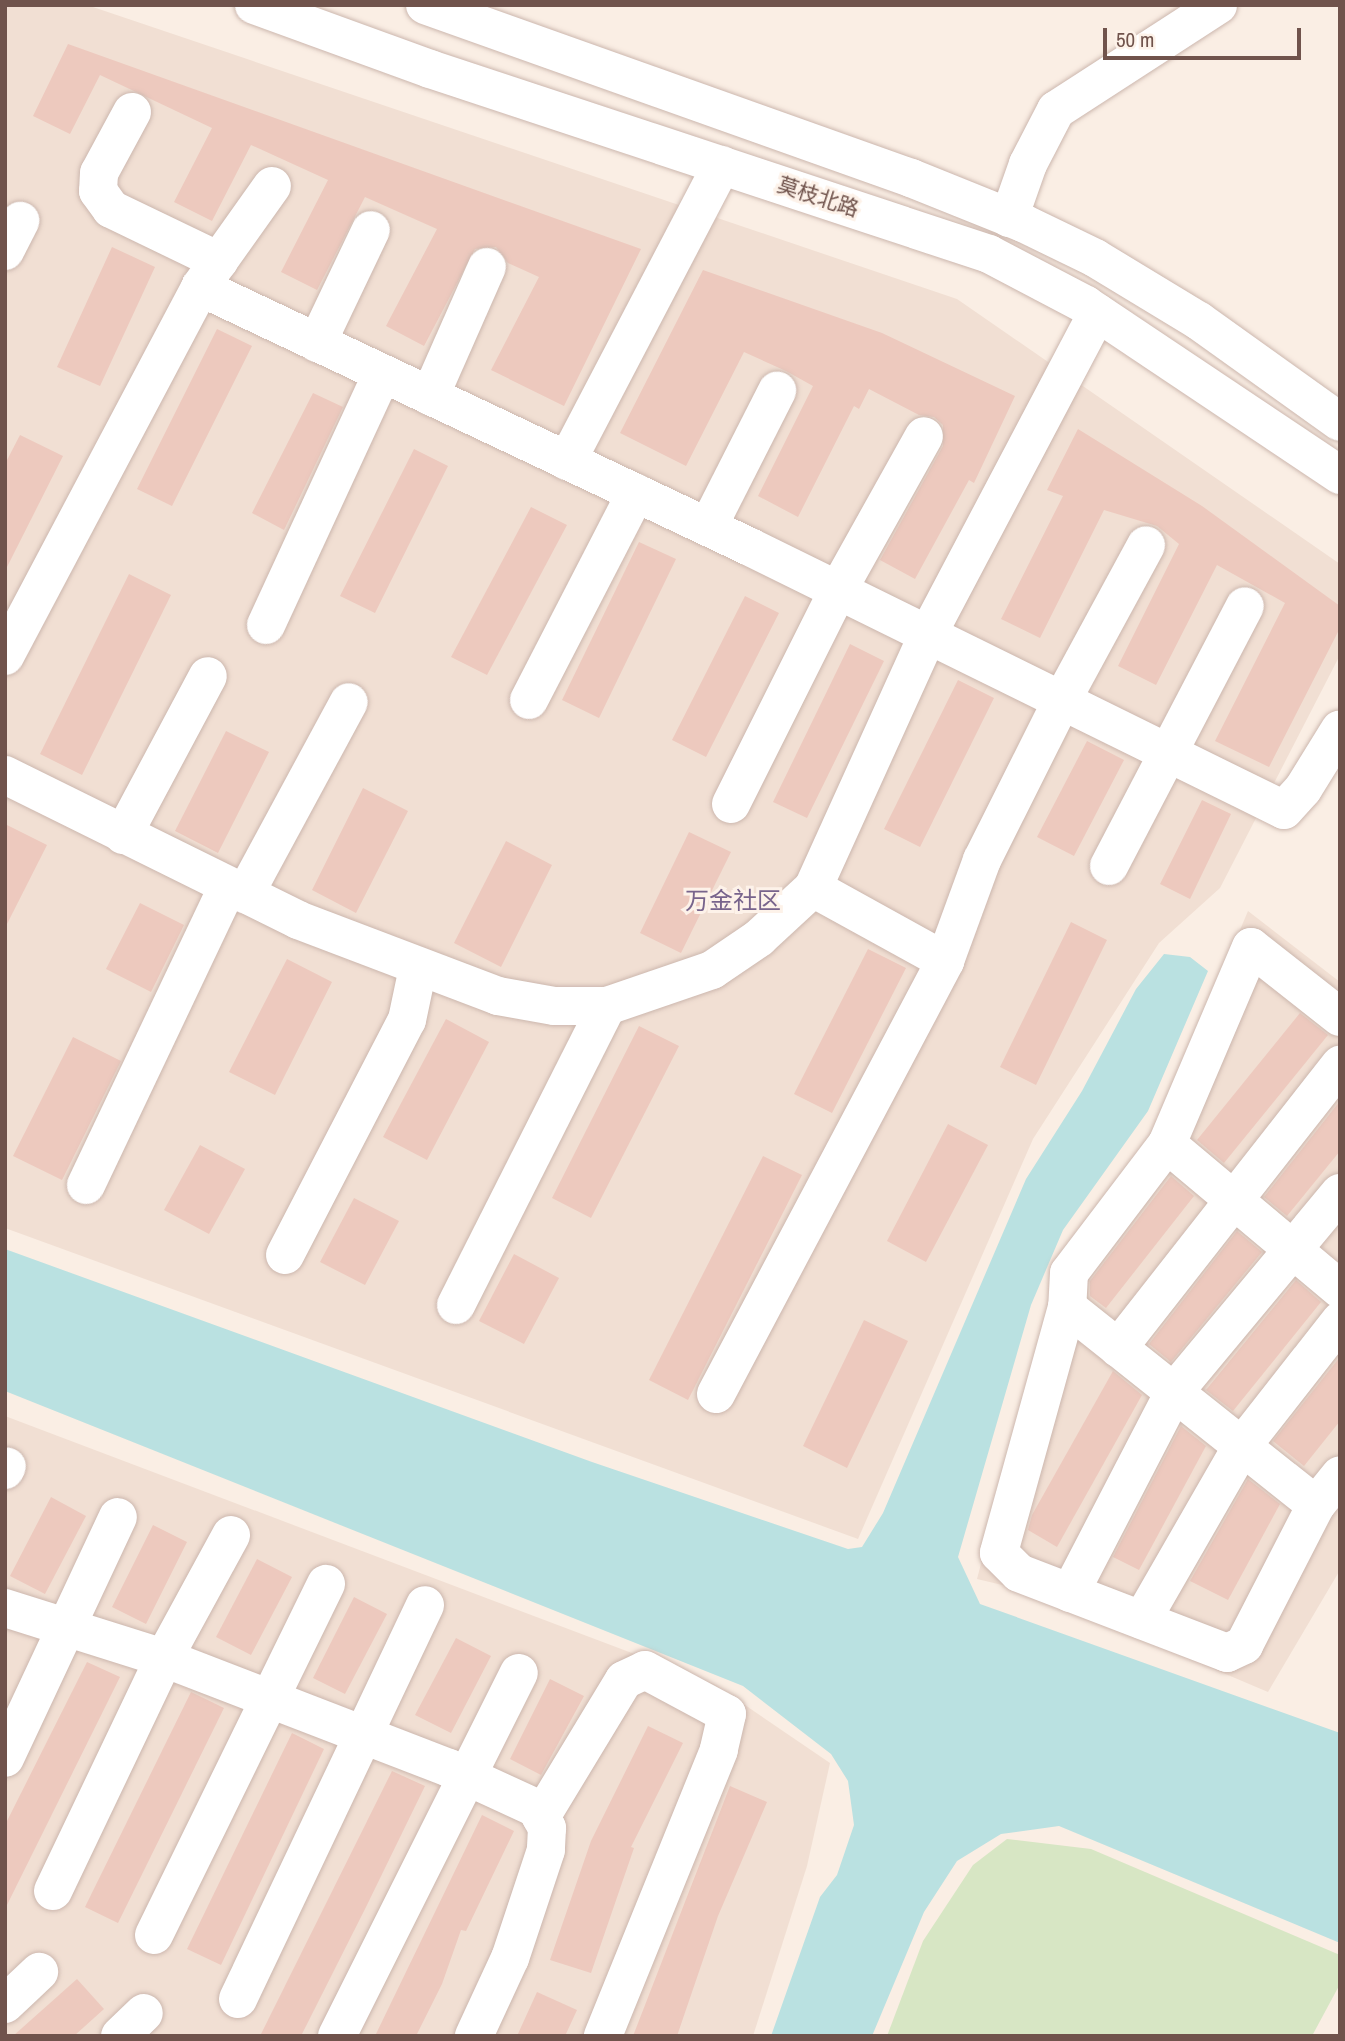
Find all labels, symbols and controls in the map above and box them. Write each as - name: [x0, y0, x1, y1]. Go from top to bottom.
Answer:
- scale bar: [1107, 14, 1305, 58]
- text: 50 m: [1116, 25, 1154, 54]
- street label: 莫枝北路: [774, 172, 862, 222]
- district label: 万金社区: [685, 887, 781, 915]

